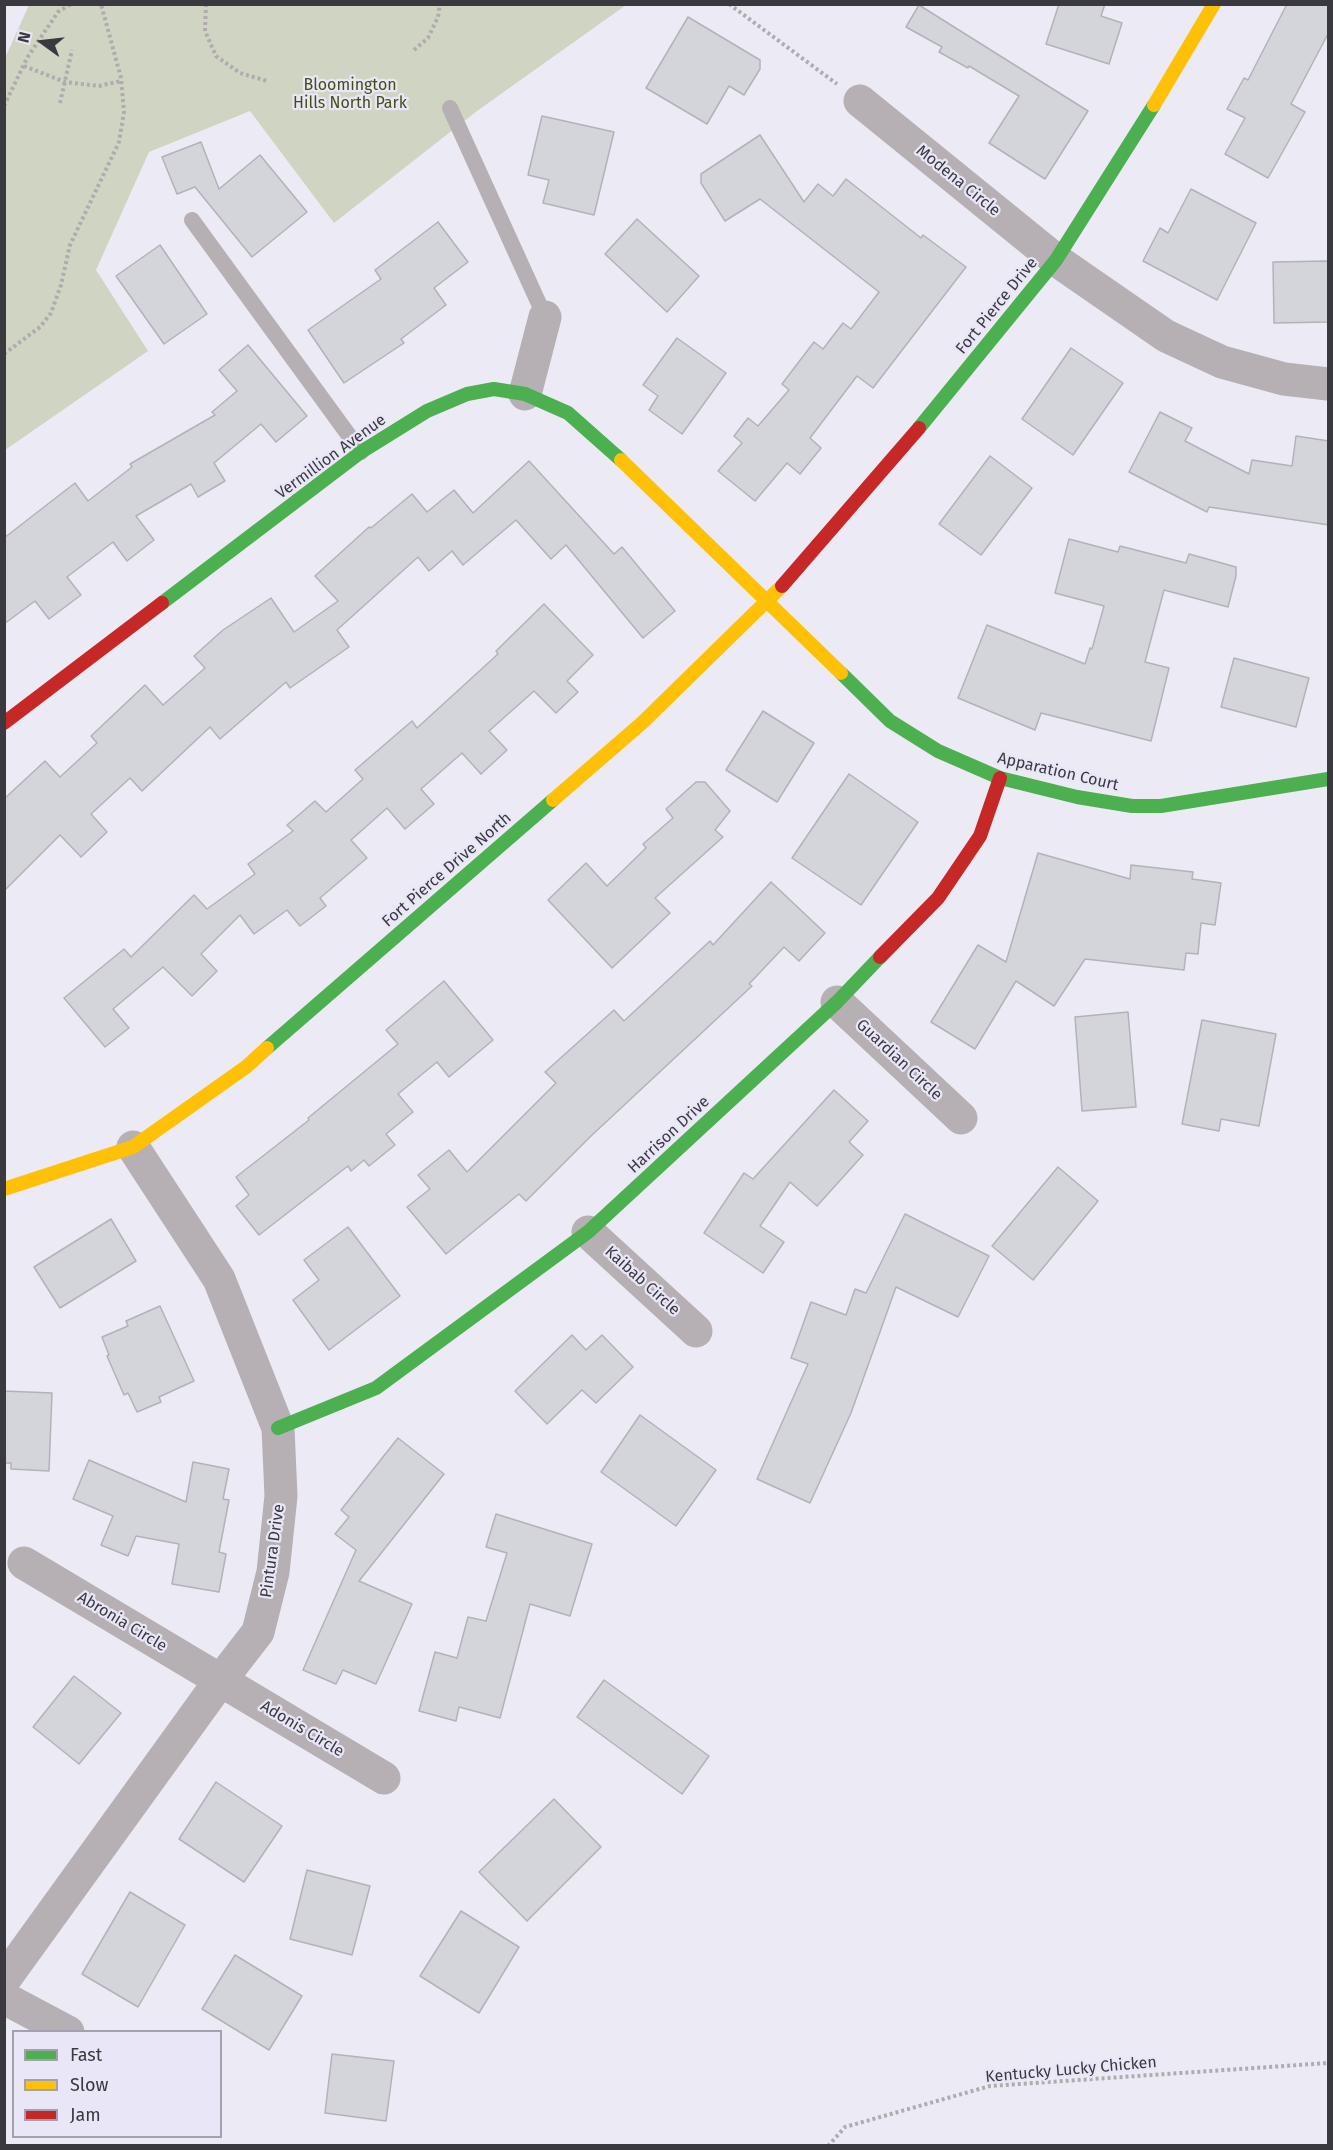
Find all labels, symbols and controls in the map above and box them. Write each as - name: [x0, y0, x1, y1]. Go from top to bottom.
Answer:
- north arrow: [12, 12, 72, 72]
- text: N: [14, 30, 35, 45]
- park label: Bloomington Hills North Park: [293, 76, 407, 114]
- street label: Modena Circle: [912, 141, 1004, 221]
- street label: Fort Pierce Drive: [952, 254, 1042, 358]
- street label: Vermillion Avenue: [272, 411, 390, 503]
- street label: Apparation Court: [996, 749, 1120, 795]
- street label: Fort Pierce Drive North: [379, 809, 515, 931]
- street label: Guardian Circle: [852, 1015, 946, 1105]
- street label: Harrison Drive: [624, 1092, 714, 1178]
- street label: Kaibab Circle: [600, 1242, 684, 1320]
- street label: Pintura Drive: [257, 1503, 289, 1599]
- street label: Abronia Circle: [74, 1588, 170, 1656]
- street label: Adonis Circle: [257, 1697, 347, 1761]
- legend: [12, 2030, 222, 2138]
- text: Fast: [70, 2044, 102, 2066]
- street label: Kentucky Lucky Chicken: [985, 2053, 1157, 2087]
- text: Slow: [70, 2074, 108, 2096]
- text: Jam: [70, 2104, 101, 2126]

